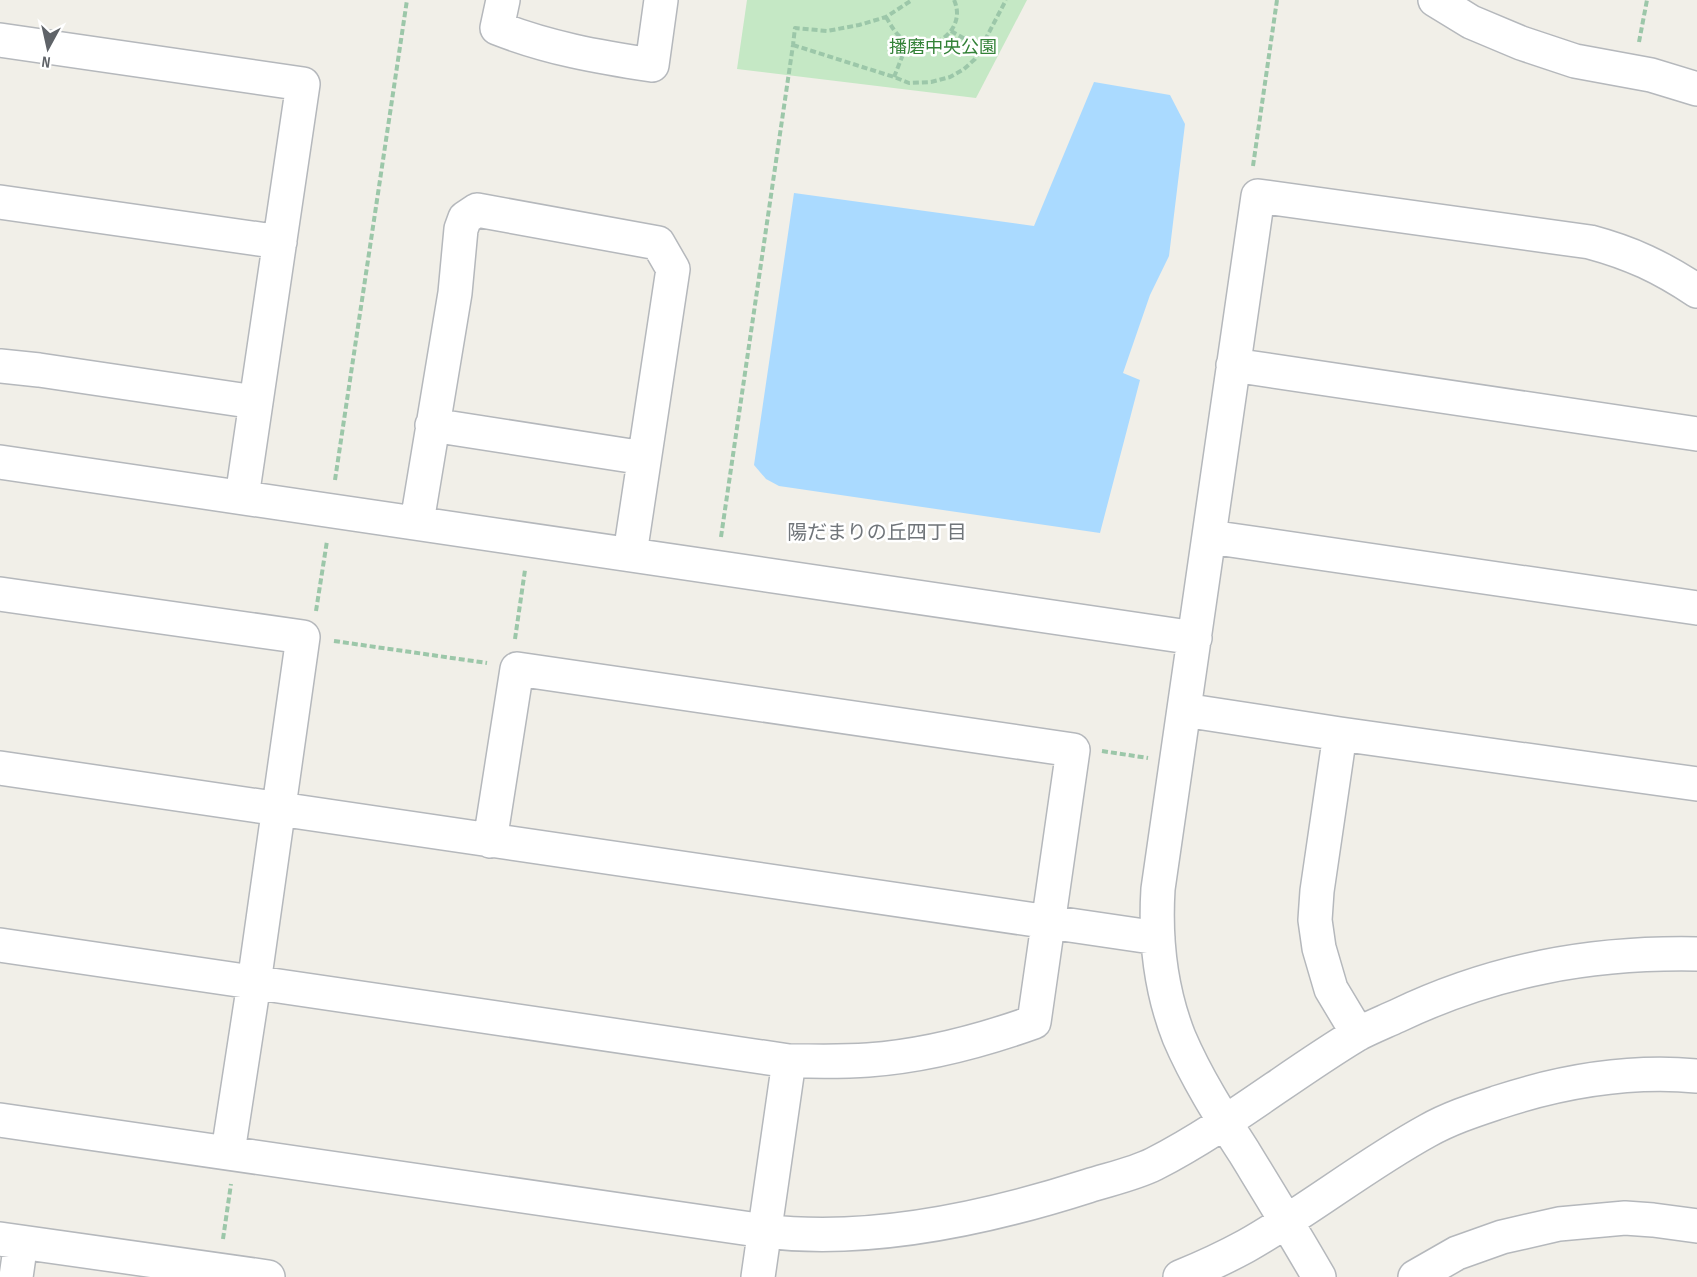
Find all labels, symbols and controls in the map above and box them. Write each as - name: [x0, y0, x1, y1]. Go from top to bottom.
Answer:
- north arrow: [18, 18, 78, 78]
- park label: 播磨中央公園: [889, 37, 997, 58]
- text: N: [41, 51, 52, 71]
- district label: 陽だまりの丘四丁目: [787, 521, 967, 545]

